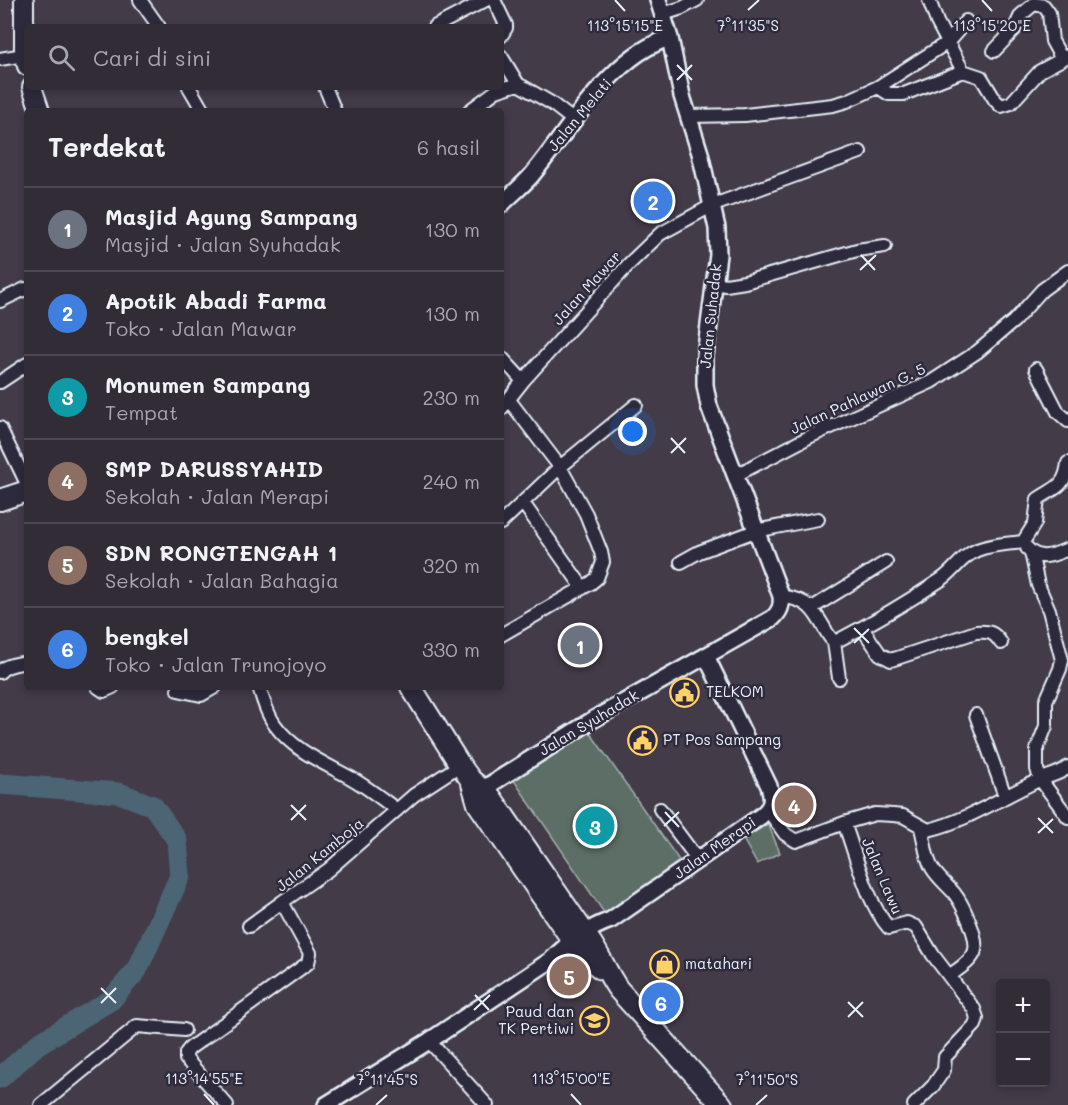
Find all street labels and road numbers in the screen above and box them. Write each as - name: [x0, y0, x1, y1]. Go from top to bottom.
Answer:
- street label: Jalan Melati: [543, 74, 616, 155]
- street label: Jalan Mawar: [548, 246, 625, 329]
- street label: Jalan Suhadak: [695, 263, 725, 369]
- street label: Jalan Pahlawan G. 5: [787, 358, 928, 438]
- street label: Jalan Syuhadak: [535, 684, 642, 760]
- street label: Jalan Merapi: [669, 812, 759, 883]
- street label: Jalan Kamboja: [271, 813, 367, 896]
- street label: Jalan Lawu: [858, 834, 908, 917]

